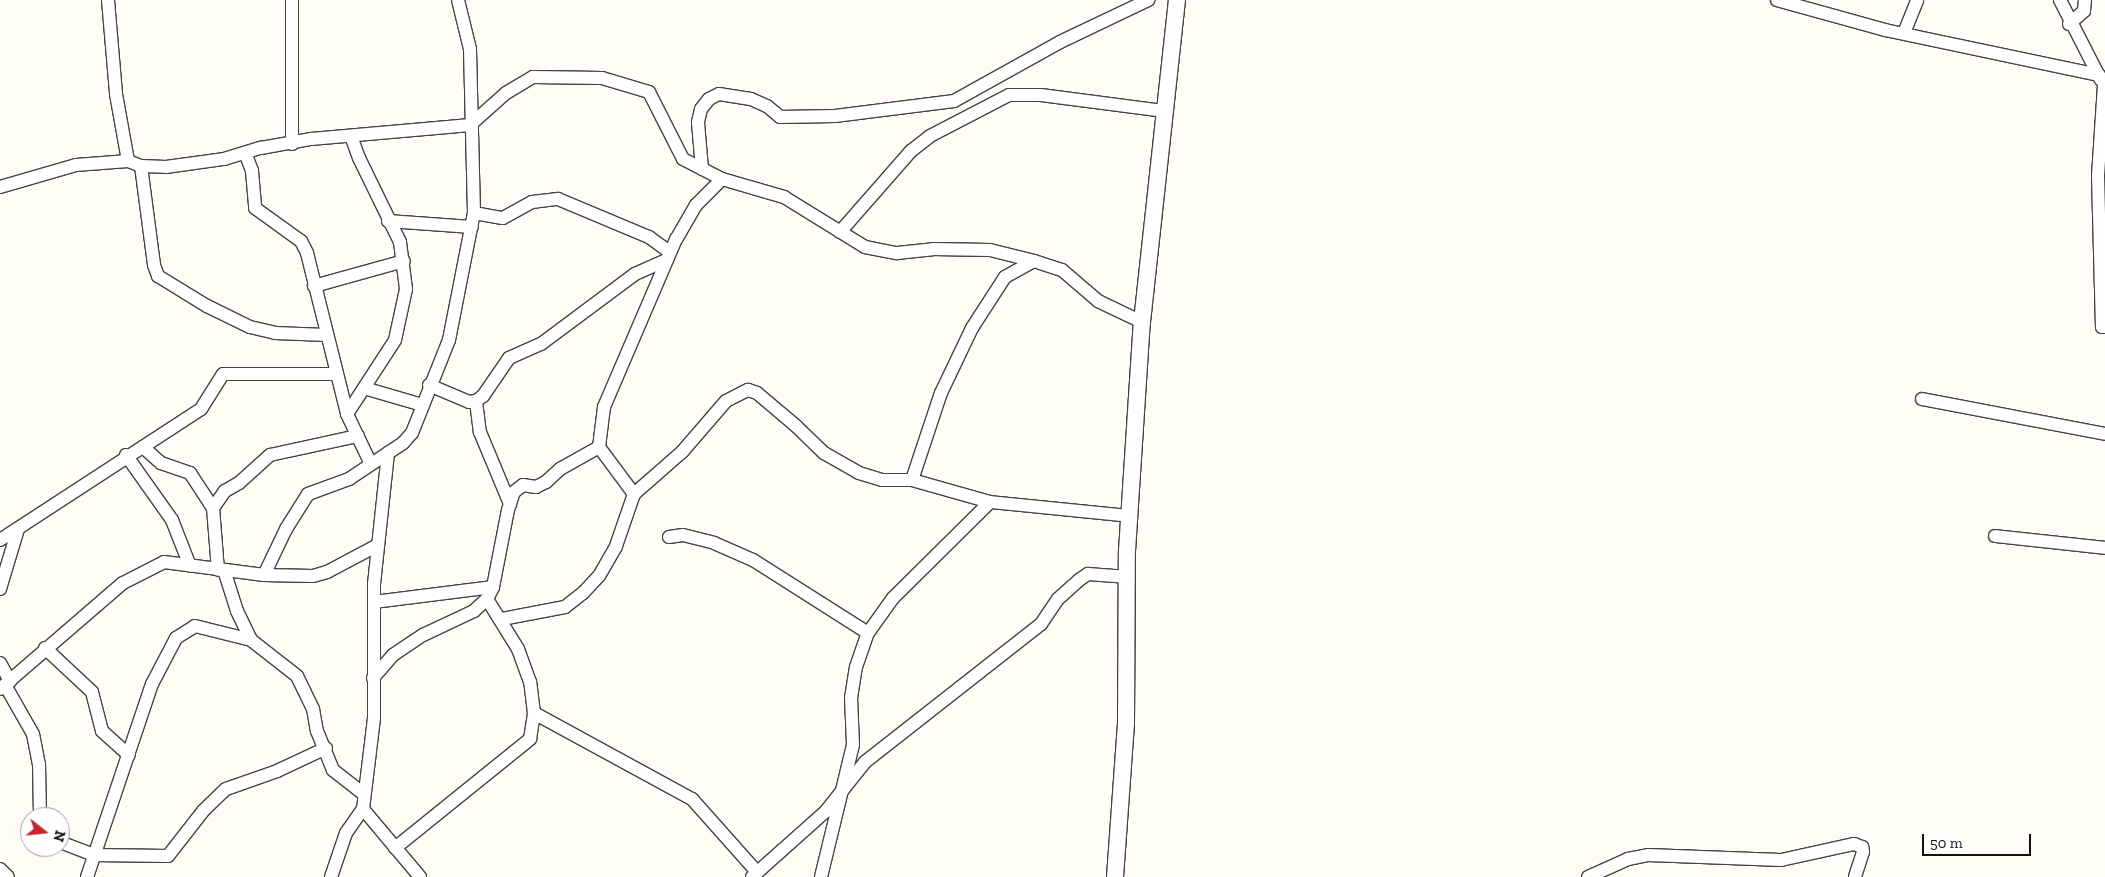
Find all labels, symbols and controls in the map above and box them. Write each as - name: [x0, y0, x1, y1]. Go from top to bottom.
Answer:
- north arrow: [20, 807, 70, 857]
- scale bar: [1925, 824, 2034, 856]
- text: N: [49, 829, 69, 843]
- text: 50 m: [1930, 834, 1963, 852]

